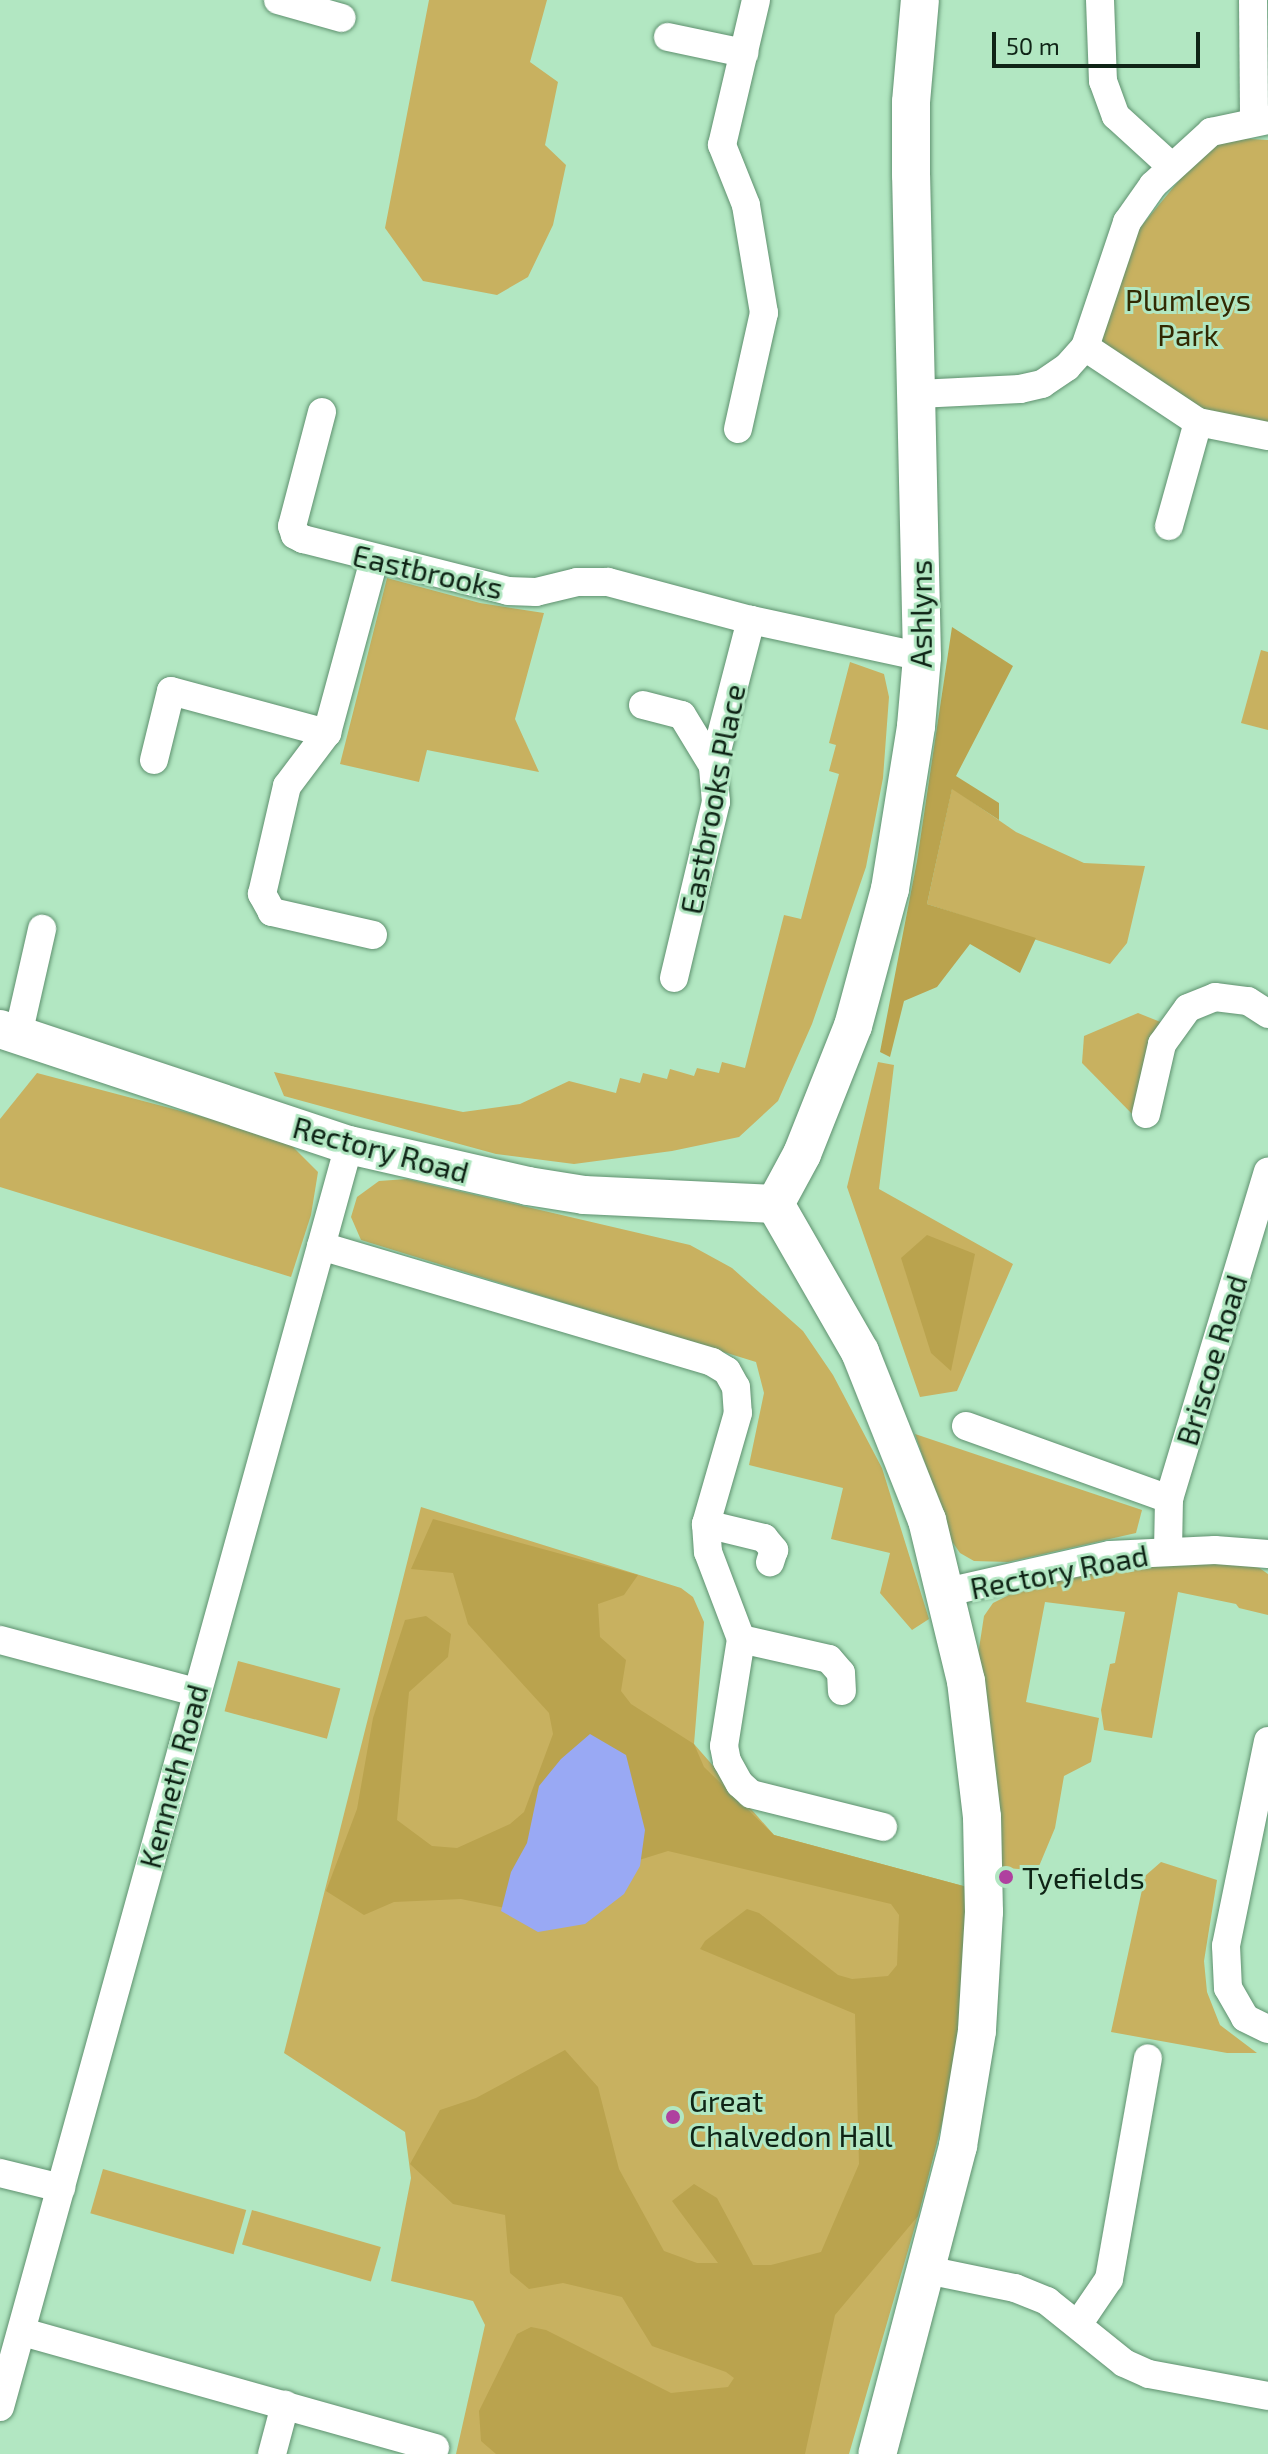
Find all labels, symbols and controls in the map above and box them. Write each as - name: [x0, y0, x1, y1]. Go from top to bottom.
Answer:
- scale bar: [996, 16, 1204, 66]
- text: 50 m: [1006, 31, 1060, 60]
- park label: Plumleys Park: [1125, 281, 1251, 352]
- street label: Eastbrooks: [349, 536, 507, 606]
- street label: Ashlyns: [902, 560, 938, 668]
- street label: Eastbrooks Place: [672, 681, 752, 917]
- street label: Rectory Road: [289, 1108, 473, 1190]
- street label: Briscoe Road: [1168, 1270, 1254, 1450]
- street label: Rectory Road: [967, 1536, 1151, 1606]
- street label: Kenneth Road: [131, 1680, 215, 1872]
- place label: Tyefields: [1022, 1859, 1145, 1895]
- marker: Tyefields: [997, 1868, 1015, 1886]
- place label: Great Chalvedon Hall: [689, 2082, 893, 2152]
- marker: Great Chalvedon Hall: [664, 2108, 682, 2126]

